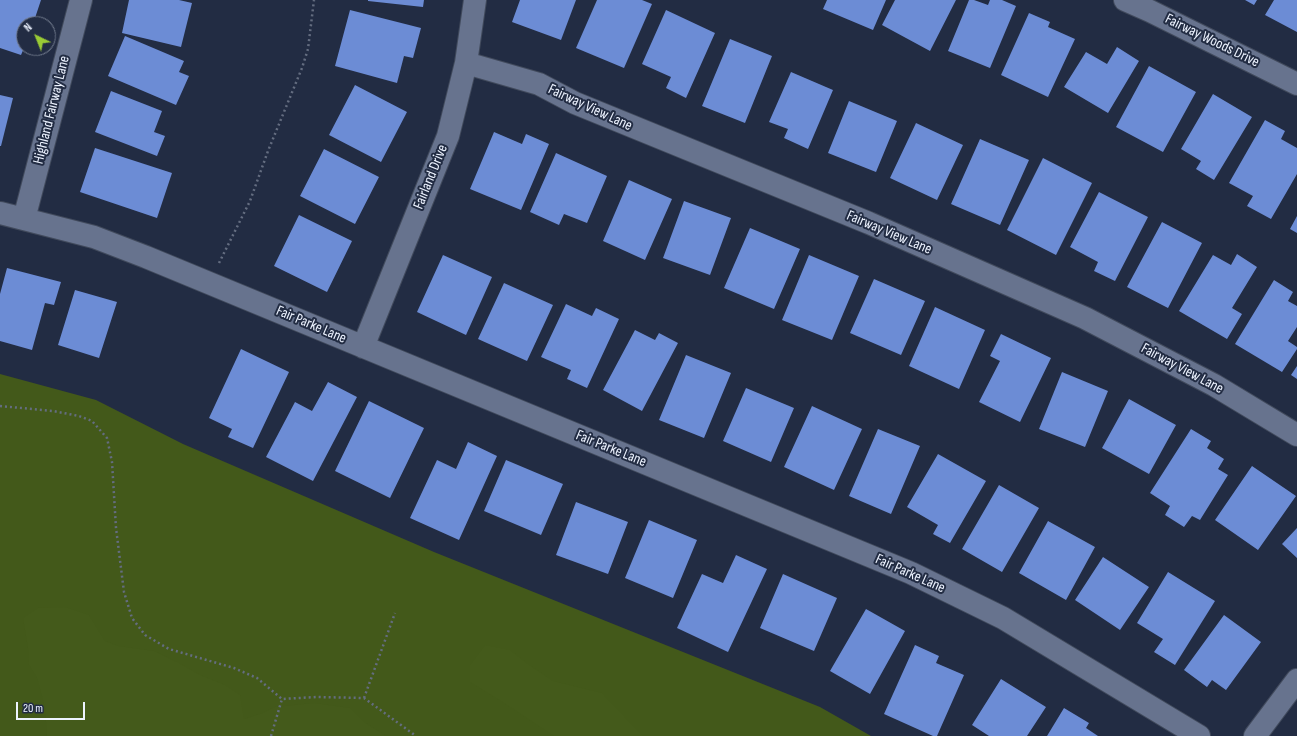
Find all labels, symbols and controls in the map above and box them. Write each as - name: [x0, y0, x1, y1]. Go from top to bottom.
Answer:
- street label: Fairway Woods Drive: [1162, 10, 1262, 72]
- north arrow: [16, 16, 56, 56]
- text: N: [22, 21, 35, 34]
- street label: Highland Fairway Lane: [30, 54, 74, 166]
- street label: Fairway View Lane: [545, 81, 635, 135]
- street label: Fairland Drive: [410, 142, 452, 212]
- street label: Fairway View Lane: [844, 207, 934, 259]
- street label: Fair Parke Lane: [273, 302, 349, 348]
- street label: Fairway View Lane: [1138, 340, 1226, 398]
- street label: Fair Parke Lane: [573, 427, 649, 471]
- street label: Fair Parke Lane: [872, 551, 948, 597]
- scale bar: [18, 694, 87, 720]
- text: 20 m: [23, 701, 43, 716]

